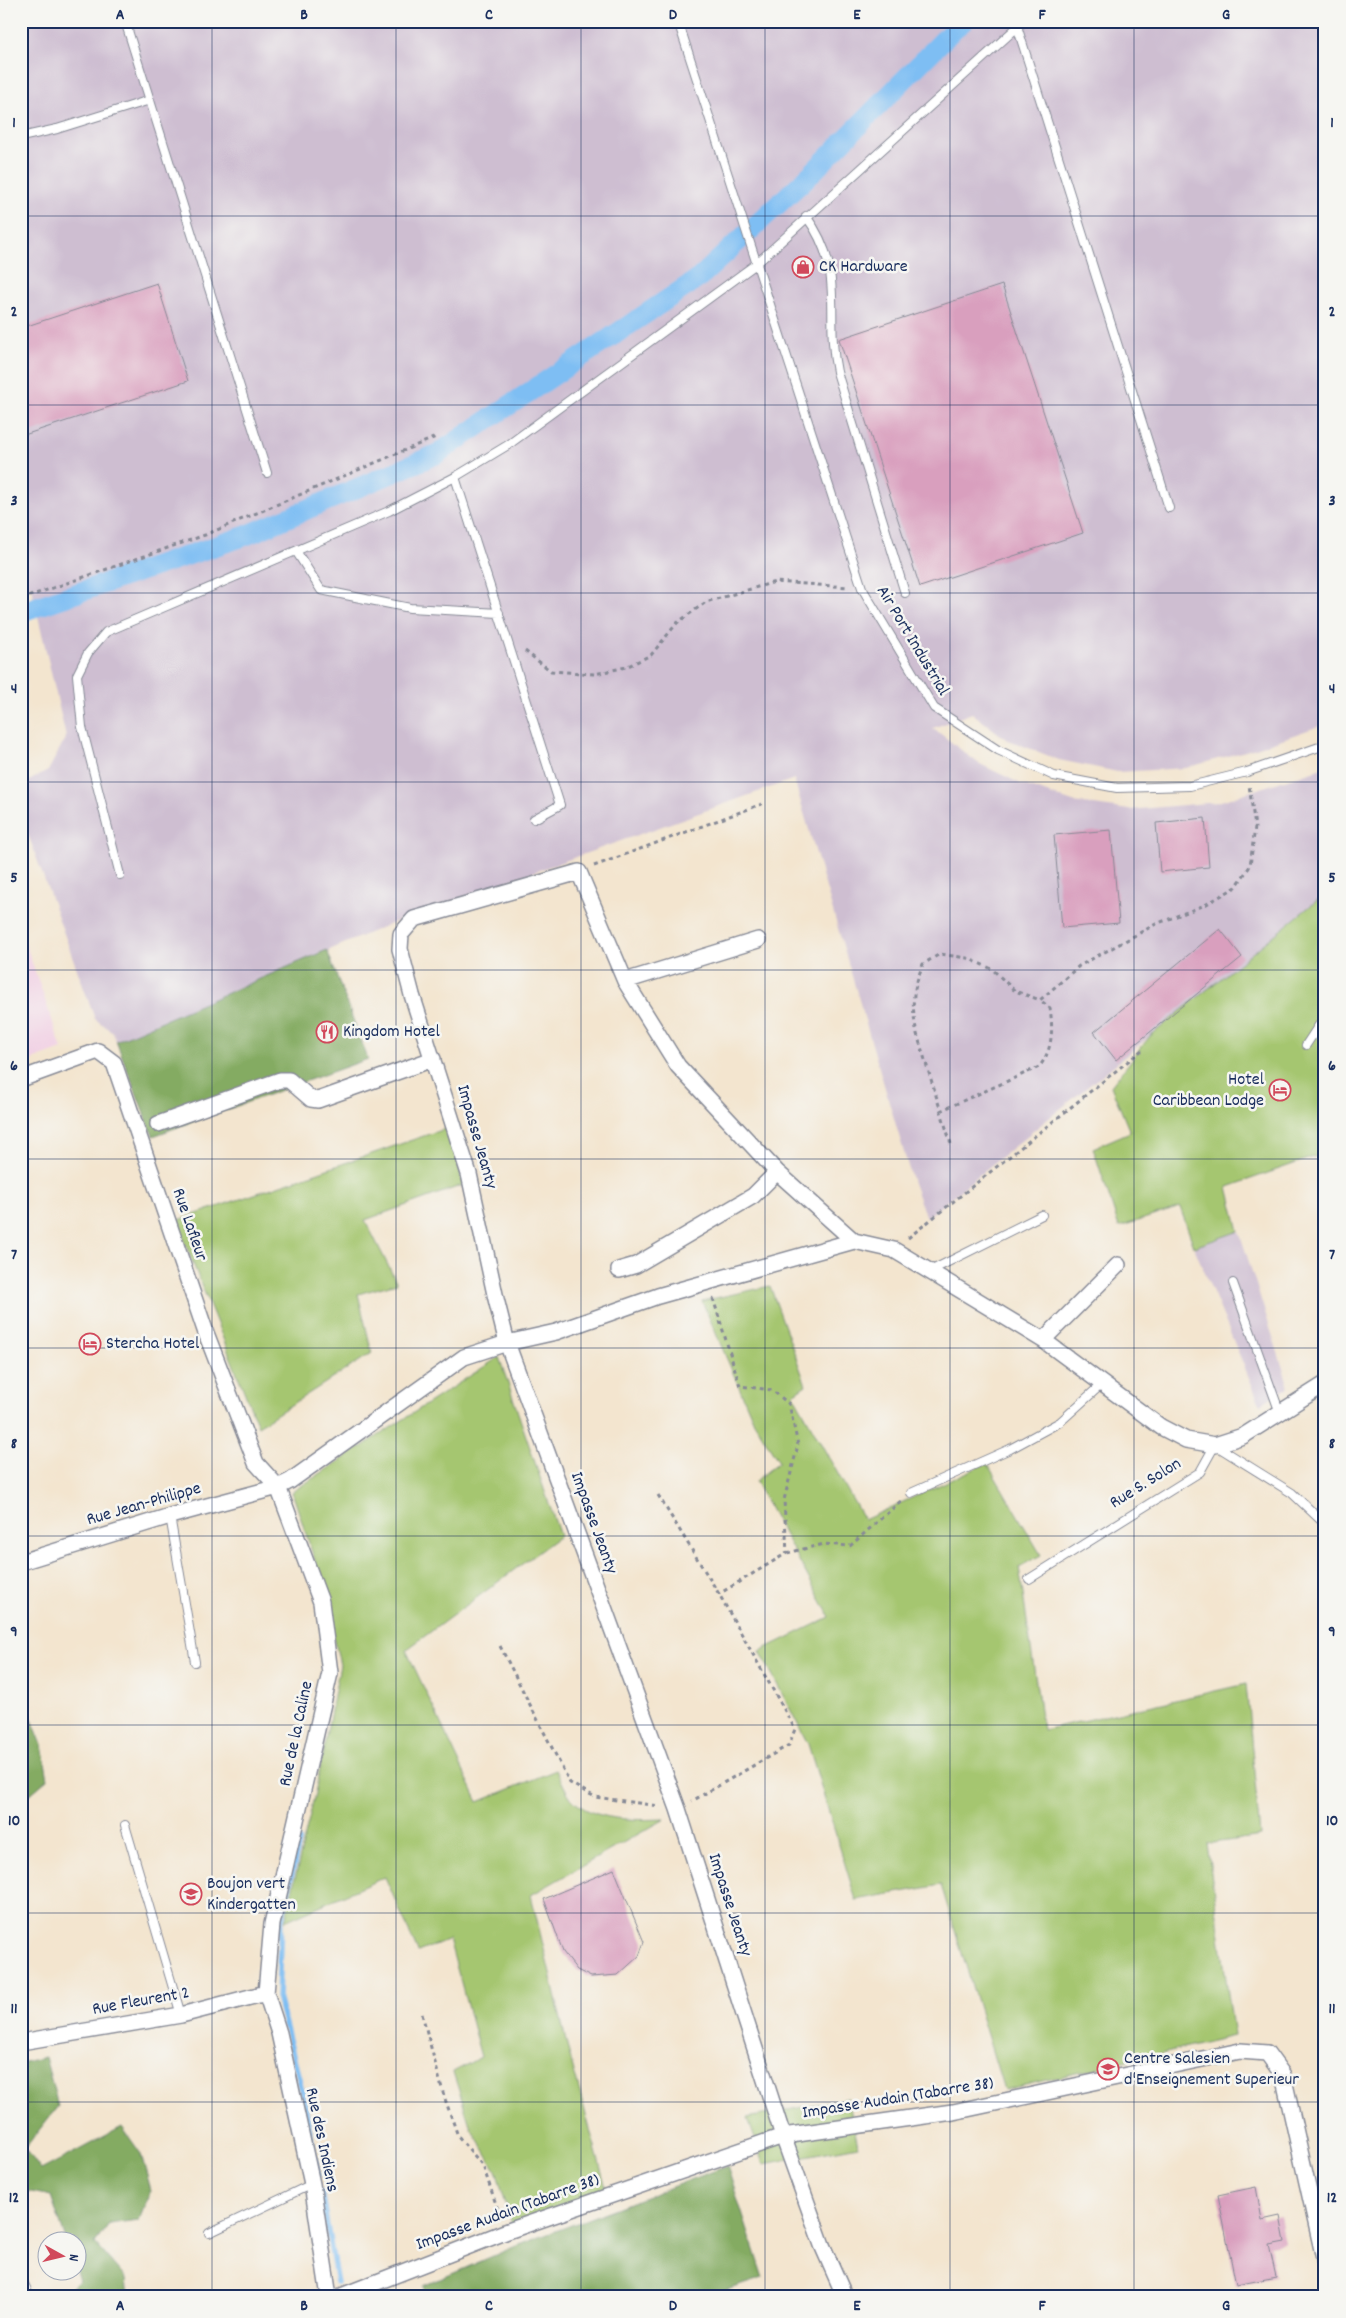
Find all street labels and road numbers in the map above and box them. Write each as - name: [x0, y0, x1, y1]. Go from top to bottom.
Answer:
- street label: Air Port Industrial: [869, 581, 955, 701]
- street label: Impasse Jeanty: [449, 1082, 503, 1193]
- street label: Rue Lafleur: [165, 1185, 213, 1265]
- street label: Rue S. Solon: [1105, 1452, 1187, 1516]
- street label: Impasse Jeanty: [563, 1468, 623, 1578]
- street label: Rue Jean-Philippe: [84, 1477, 204, 1533]
- street label: Rue de la Caline: [274, 1679, 320, 1789]
- street label: Impasse Jeanty: [701, 1850, 758, 1960]
- street label: Rue Fleurent 2: [91, 1981, 191, 2023]
- street label: Impasse Audain (Tabarre 38): [800, 2072, 996, 2126]
- street label: Rue des Indiens: [298, 2086, 344, 2194]
- street label: Impasse Audain (Tabarre 38): [413, 2168, 603, 2258]

